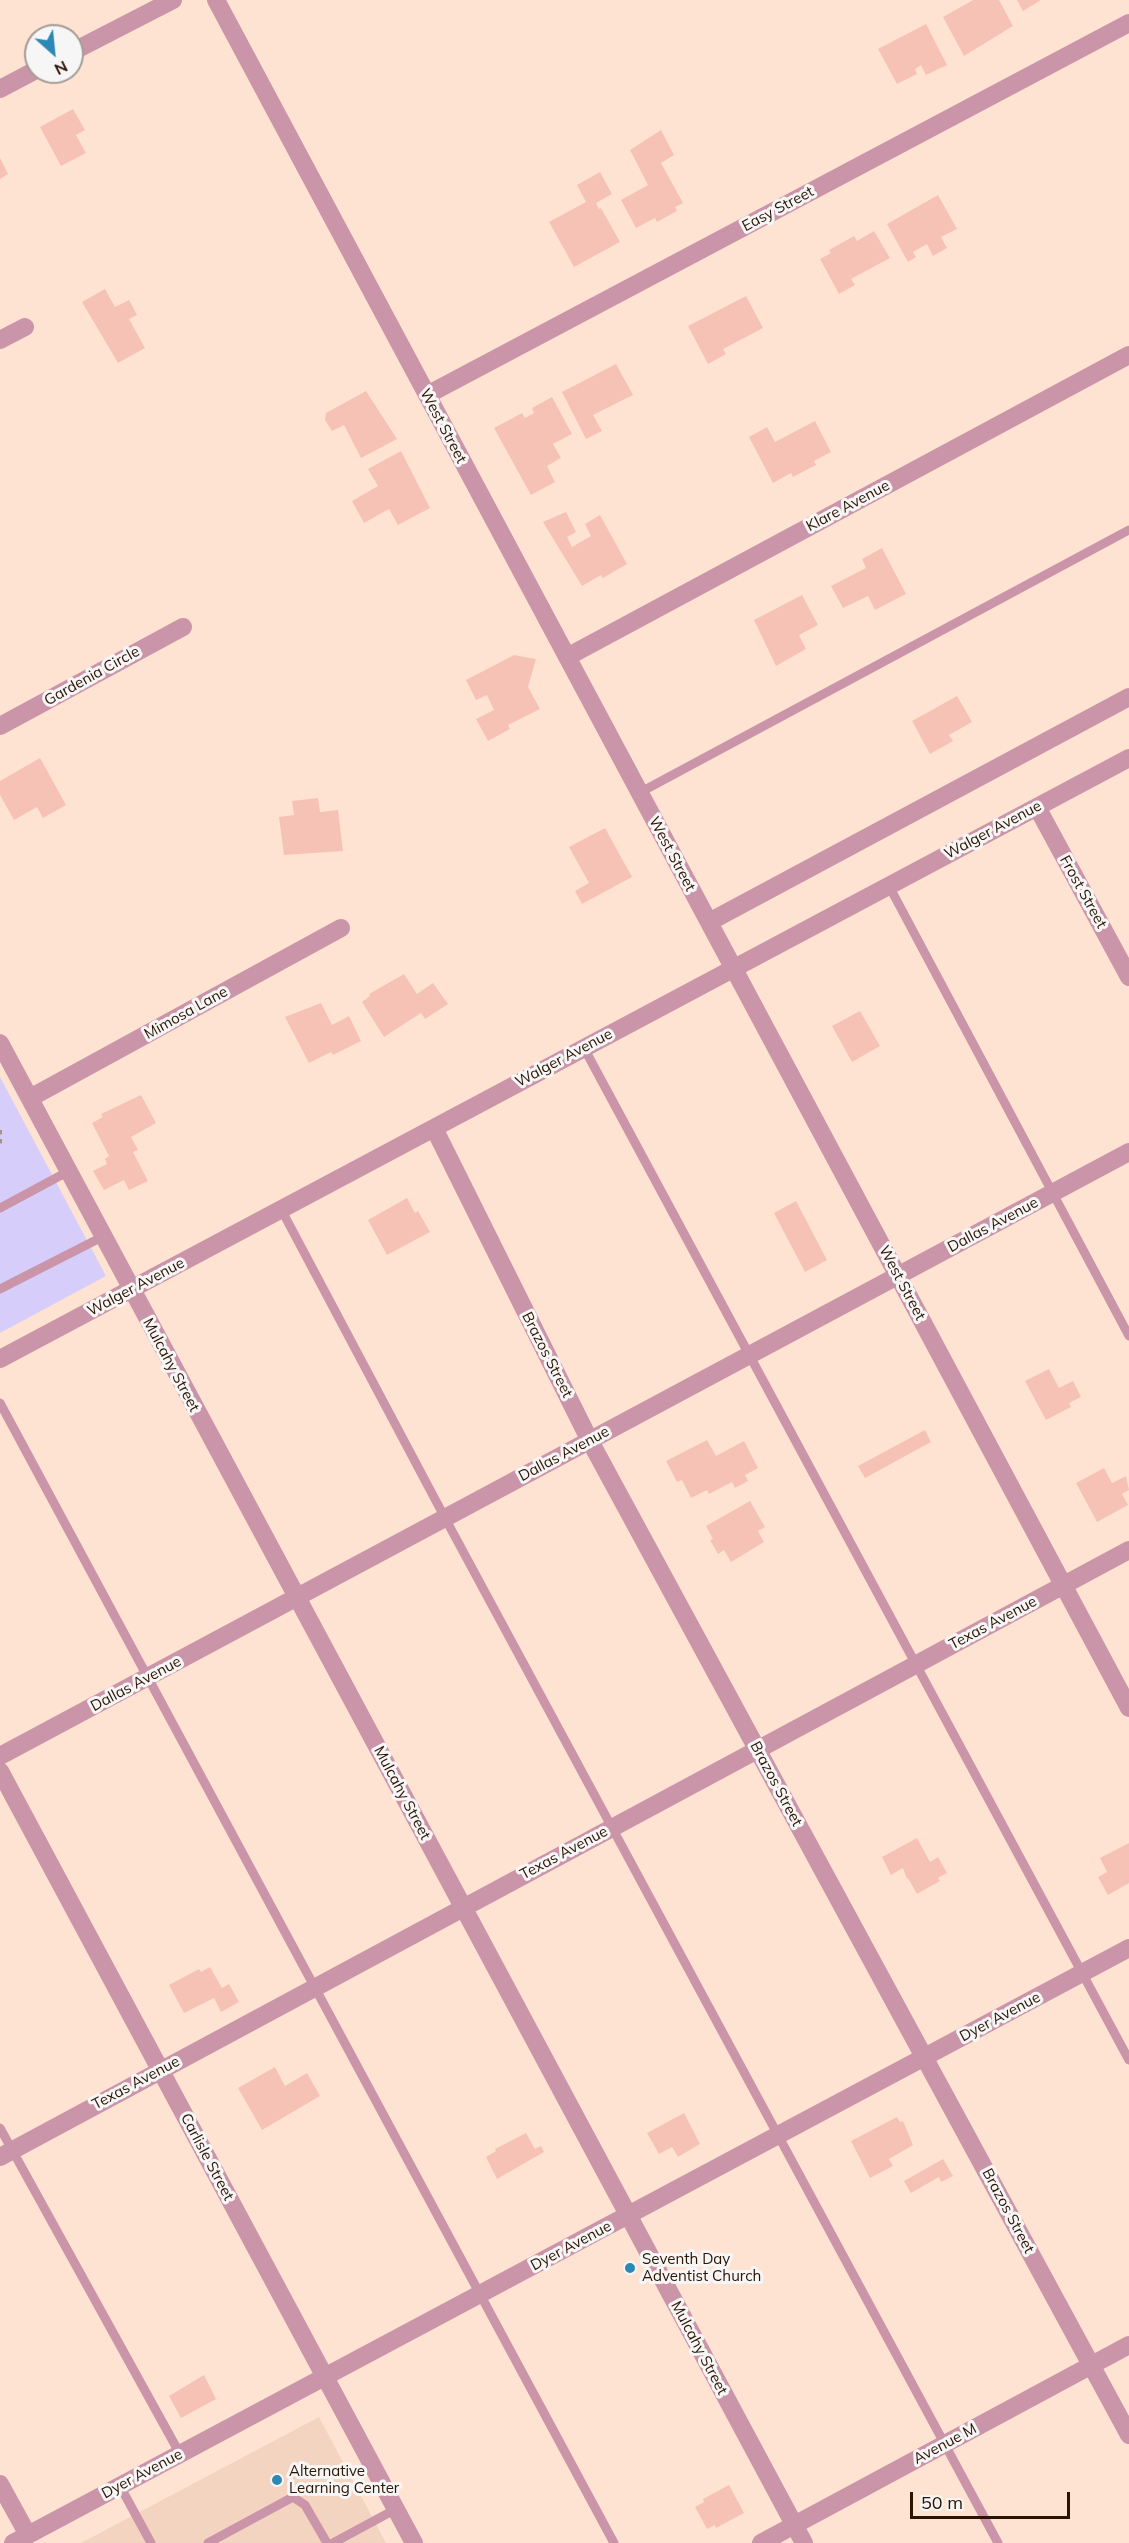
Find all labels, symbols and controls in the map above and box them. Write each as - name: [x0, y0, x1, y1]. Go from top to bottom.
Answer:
- north arrow: [24, 24, 84, 84]
- text: N: [51, 57, 71, 80]
- street label: Easy Street: [739, 183, 817, 235]
- street label: West Street: [416, 386, 470, 466]
- street label: Klare Avenue: [803, 477, 893, 535]
- street label: Gardenia Circle: [41, 642, 143, 710]
- street label: Walger Avenue: [941, 797, 1045, 863]
- street label: West Street: [645, 814, 699, 894]
- street label: Frost Street: [1056, 853, 1110, 931]
- street label: Mimosa Lane: [141, 983, 231, 1043]
- street label: Walger Avenue: [512, 1025, 616, 1091]
- street label: Dallas Avenue: [945, 1194, 1041, 1256]
- street label: West Street: [875, 1243, 929, 1323]
- street label: Walger Avenue: [84, 1254, 188, 1320]
- street label: Brazos Street: [518, 1309, 576, 1401]
- street label: Mulcahy Street: [139, 1315, 203, 1415]
- street label: Dallas Avenue: [516, 1423, 612, 1485]
- street label: Texas Avenue: [946, 1592, 1040, 1654]
- street label: Dallas Avenue: [88, 1653, 184, 1715]
- street label: Brazos Street: [746, 1738, 806, 1830]
- street label: Mulcahy Street: [370, 1743, 434, 1843]
- street label: Texas Avenue: [517, 1822, 611, 1884]
- street label: Dyer Avenue: [957, 1988, 1043, 2046]
- street label: Texas Avenue: [89, 2052, 183, 2114]
- street label: Carlisle Street: [176, 2110, 238, 2204]
- street label: Brazos Street: [978, 2165, 1038, 2257]
- street label: Dyer Avenue: [528, 2217, 614, 2275]
- place label: Seventh Day Adventist Church: [642, 2250, 761, 2285]
- marker: Seventh Day Adventist Church: [623, 2261, 637, 2275]
- street label: Mulcahy Street: [667, 2298, 731, 2398]
- street label: Avenue M: [910, 2420, 980, 2468]
- street label: Dyer Avenue: [99, 2445, 185, 2503]
- place label: Alternative Learning Center: [289, 2462, 399, 2497]
- marker: Alternative Learning Center: [270, 2473, 284, 2487]
- scale bar: [913, 2480, 1074, 2518]
- text: 50 m: [921, 2491, 963, 2514]

